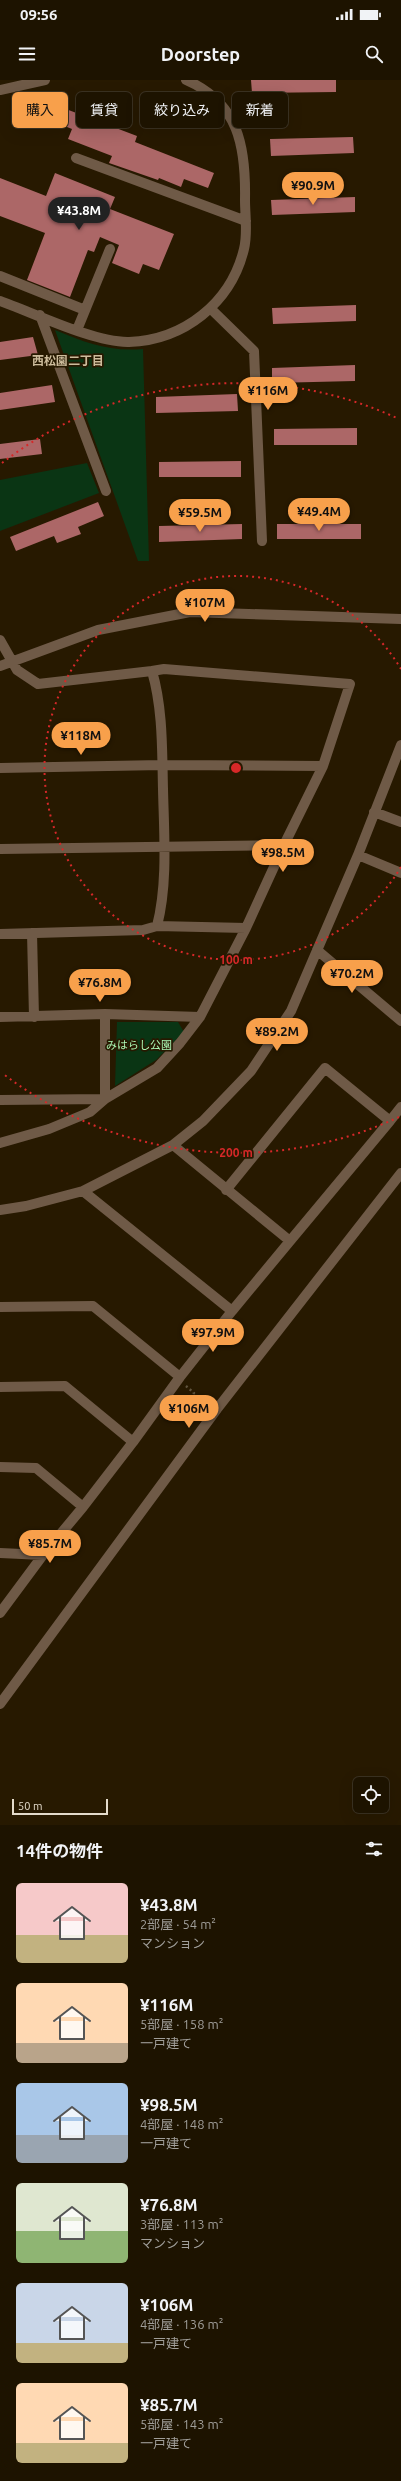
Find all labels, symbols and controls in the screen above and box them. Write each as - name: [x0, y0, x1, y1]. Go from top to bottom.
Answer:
- text: 09:56: [20, 6, 58, 23]
- icon: menu: [16, 43, 38, 65]
- icon: search: [363, 43, 385, 65]
- text: Doorstep: [161, 44, 240, 64]
- chip: 購入: [12, 92, 68, 128]
- chip: 賃貸: [76, 92, 132, 128]
- chip: 絞り込み: [140, 92, 224, 128]
- chip: 新着: [232, 92, 288, 128]
- pin: ¥90.9M: [280, 172, 346, 206]
- text: ¥90.9M: [291, 178, 335, 192]
- pin: ¥43.8M: [46, 197, 112, 231]
- text: ¥43.8M: [57, 203, 101, 217]
- district label: 西松園二丁目: [32, 354, 104, 367]
- pin: ¥116M: [240, 377, 296, 411]
- text: ¥116M: [248, 383, 288, 397]
- pin: ¥49.4M: [286, 498, 352, 532]
- pin: ¥59.5M: [167, 499, 233, 533]
- text: ¥49.4M: [297, 504, 341, 518]
- text: ¥59.5M: [178, 505, 222, 519]
- pin: ¥107M: [177, 589, 233, 623]
- text: ¥107M: [185, 595, 225, 609]
- pin: ¥118M: [53, 722, 109, 756]
- text: ¥118M: [61, 728, 101, 742]
- centre of rings: [229, 761, 243, 775]
- pin: ¥98.5M: [250, 839, 316, 873]
- text: ¥98.5M: [261, 845, 305, 859]
- text: 100 m: [219, 953, 253, 966]
- pin: ¥70.2M: [319, 960, 385, 994]
- text: ¥70.2M: [330, 966, 374, 980]
- pin: ¥76.8M: [67, 969, 133, 1003]
- text: ¥76.8M: [78, 975, 122, 989]
- pin: ¥89.2M: [244, 1018, 310, 1052]
- text: ¥89.2M: [255, 1024, 299, 1038]
- park label: みはらし公園: [106, 1039, 172, 1051]
- text: 200 m: [219, 1146, 253, 1159]
- pin: ¥97.9M: [180, 1319, 246, 1353]
- text: ¥97.9M: [191, 1325, 235, 1339]
- pin: ¥106M: [161, 1395, 217, 1429]
- text: ¥106M: [169, 1401, 209, 1415]
- pin: ¥85.7M: [17, 1530, 83, 1564]
- text: ¥85.7M: [28, 1536, 72, 1550]
- map controls: [353, 1777, 389, 1813]
- button: locate: [353, 1777, 389, 1813]
- scale bar: [12, 1797, 108, 1816]
- text: 50 m: [18, 1800, 42, 1812]
- icon: filters: [363, 1838, 385, 1860]
- text: 14件の物件: [16, 1841, 103, 1860]
- text: ¥43.8M: [140, 1895, 198, 1914]
- icon: home: [48, 1899, 96, 1947]
- text: 2部屋 · 54 m²: [140, 1917, 216, 1931]
- text: マンション: [140, 1936, 205, 1950]
- text: ¥116M: [140, 1995, 193, 2014]
- icon: home: [48, 1999, 96, 2047]
- text: 5部屋 · 158 m²: [140, 2017, 223, 2031]
- text: 一戸建て: [140, 2036, 192, 2050]
- text: ¥98.5M: [140, 2095, 198, 2114]
- icon: home: [48, 2099, 96, 2147]
- text: 4部屋 · 148 m²: [140, 2117, 223, 2131]
- text: 一戸建て: [140, 2136, 192, 2150]
- text: ¥76.8M: [140, 2195, 198, 2214]
- icon: home: [48, 2199, 96, 2247]
- text: 3部屋 · 113 m²: [140, 2217, 223, 2231]
- text: マンション: [140, 2236, 205, 2250]
- text: ¥106M: [140, 2295, 193, 2314]
- icon: home: [48, 2299, 96, 2347]
- text: 4部屋 · 136 m²: [140, 2317, 223, 2331]
- text: 一戸建て: [140, 2336, 192, 2350]
- text: ¥85.7M: [140, 2395, 198, 2414]
- icon: home: [48, 2399, 96, 2447]
- text: 5部屋 · 143 m²: [140, 2417, 223, 2431]
- text: 一戸建て: [140, 2436, 192, 2450]

